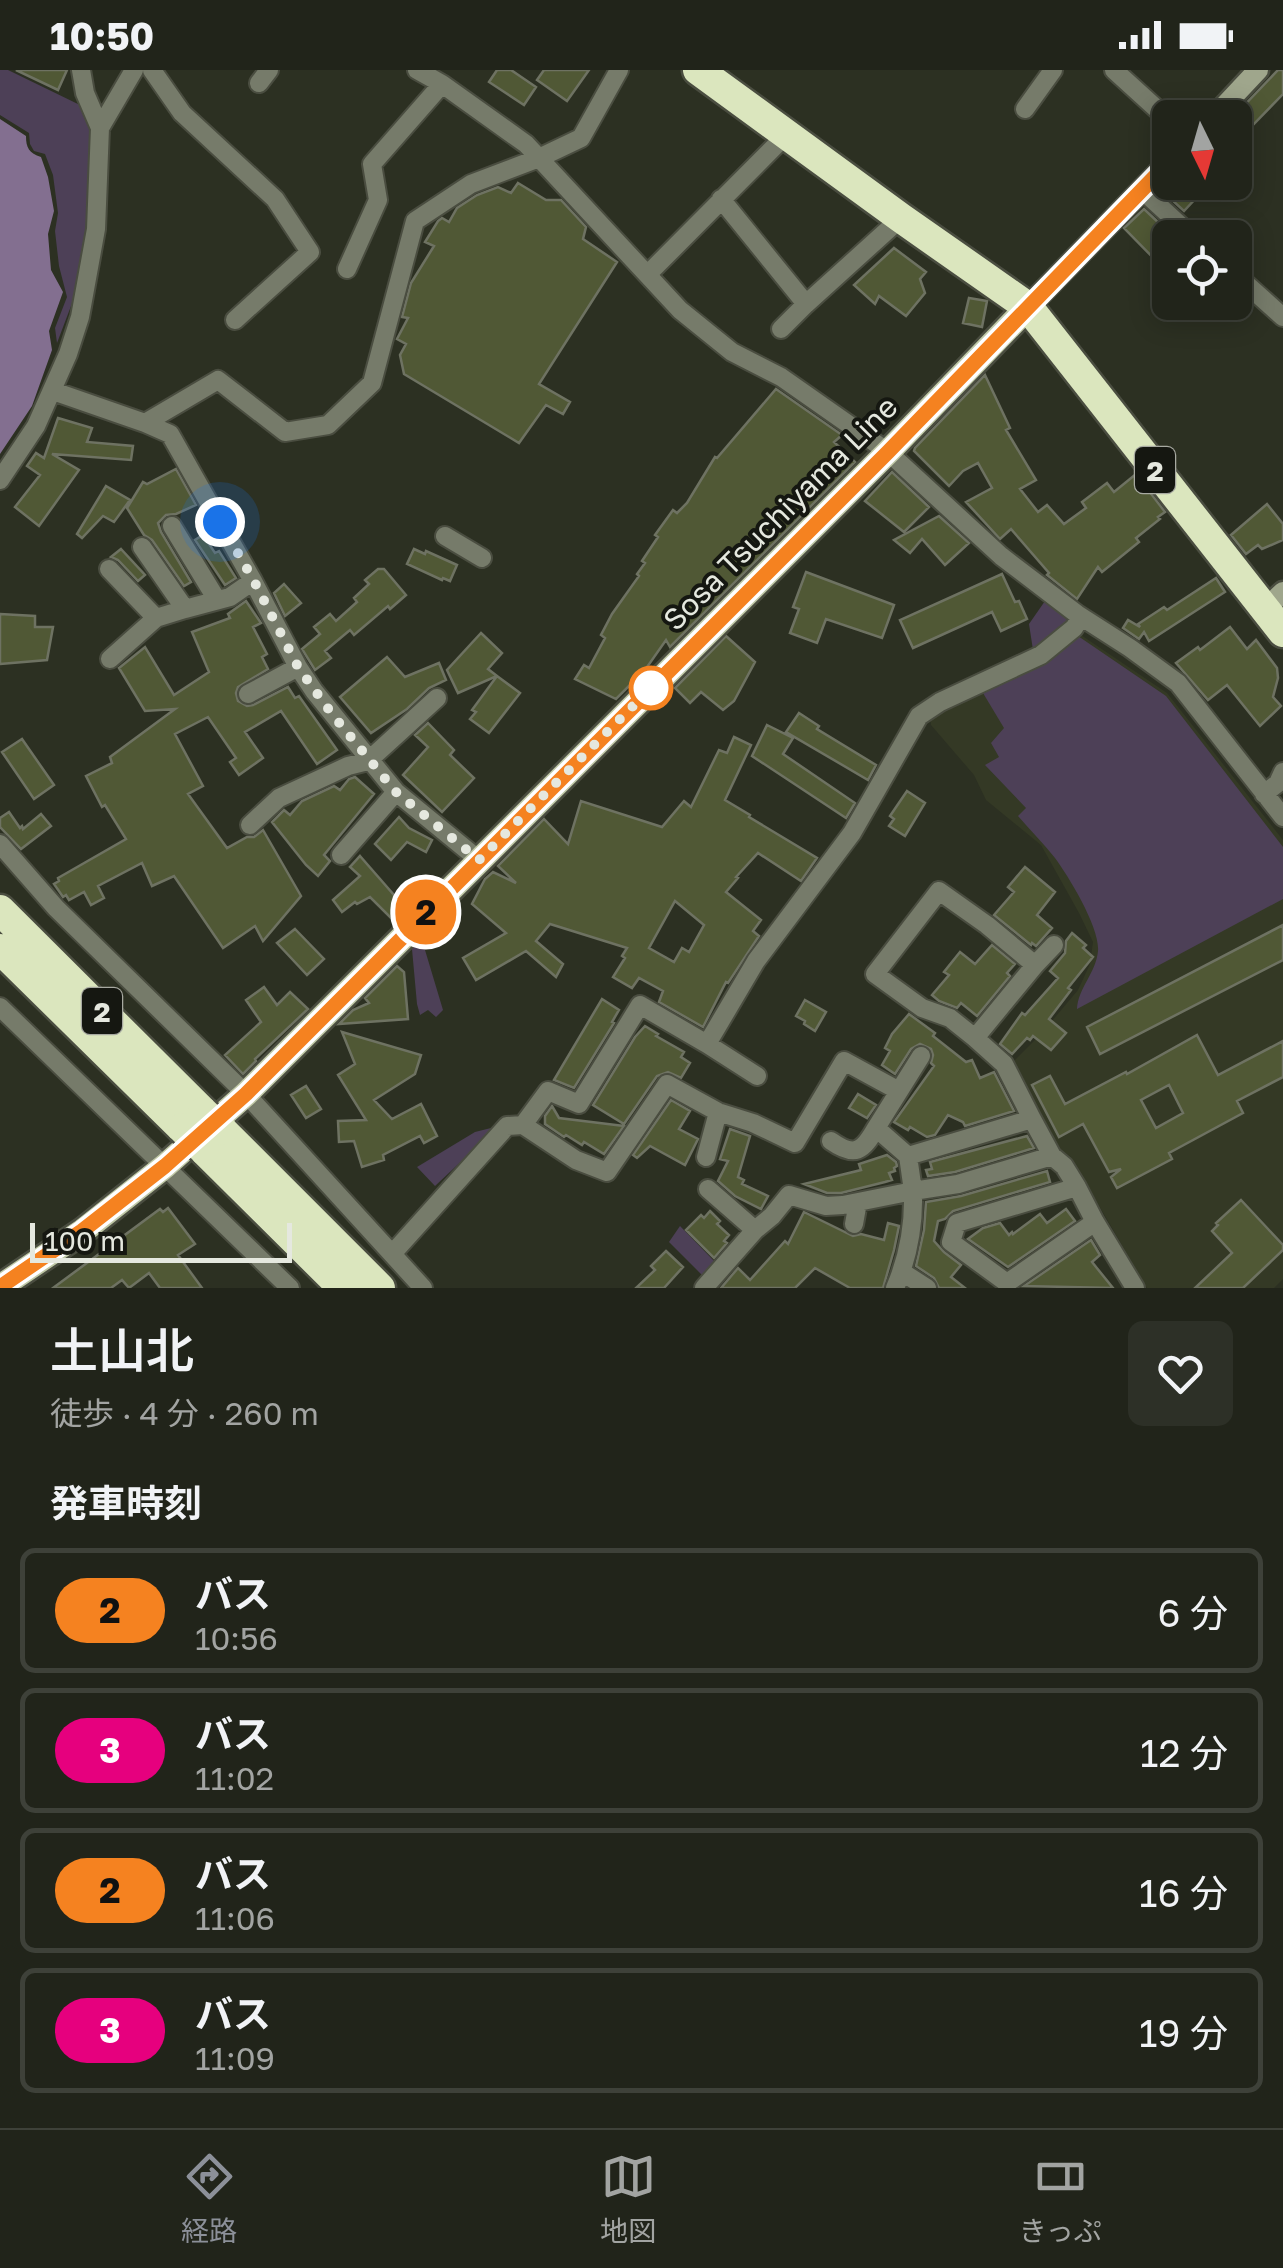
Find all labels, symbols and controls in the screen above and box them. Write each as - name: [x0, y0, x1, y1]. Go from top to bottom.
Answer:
- text: 10:50: [50, 13, 154, 58]
- north arrow: [1152, 100, 1252, 200]
- map controls: [1152, 100, 1252, 320]
- button: locate: [1152, 220, 1252, 320]
- street label: Sosa Tsuchiyama Line: [656, 389, 904, 637]
- road number: 2: [1135, 447, 1175, 493]
- your location: [195, 497, 245, 547]
- unlabelled marker: [630, 667, 672, 709]
- line badge: 2: [394, 880, 458, 944]
- text: 2: [415, 891, 437, 933]
- road number: 2: [82, 988, 122, 1034]
- scale bar: [30, 1218, 292, 1262]
- text: 100 m: [45, 1224, 125, 1257]
- text: 土山北: [50, 1321, 194, 1379]
- button: heart: [1128, 1321, 1233, 1426]
- text: 徒歩 · 4 分 · 260 m: [50, 1394, 319, 1432]
- text: 発車時刻: [50, 1480, 202, 1525]
- text: バス: [195, 1571, 271, 1616]
- text: 2: [99, 1589, 121, 1631]
- text: 6 分: [1158, 1590, 1228, 1635]
- text: 10:56: [195, 1619, 278, 1657]
- text: バス: [195, 1711, 271, 1756]
- text: 3: [99, 1729, 121, 1771]
- text: 12 分: [1140, 1730, 1228, 1775]
- text: 11:02: [195, 1759, 274, 1797]
- text: バス: [195, 1851, 271, 1896]
- text: 2: [99, 1869, 121, 1911]
- text: 16 分: [1139, 1870, 1228, 1915]
- text: 11:06: [195, 1899, 275, 1937]
- text: バス: [195, 1991, 271, 2036]
- text: 3: [99, 2009, 121, 2051]
- text: 19 分: [1139, 2010, 1228, 2055]
- text: 11:09: [195, 2039, 275, 2077]
- tab: 経路: [181, 2149, 237, 2249]
- tab: 地図: [600, 2149, 656, 2249]
- tab: きっぷ: [1019, 2149, 1102, 2249]

